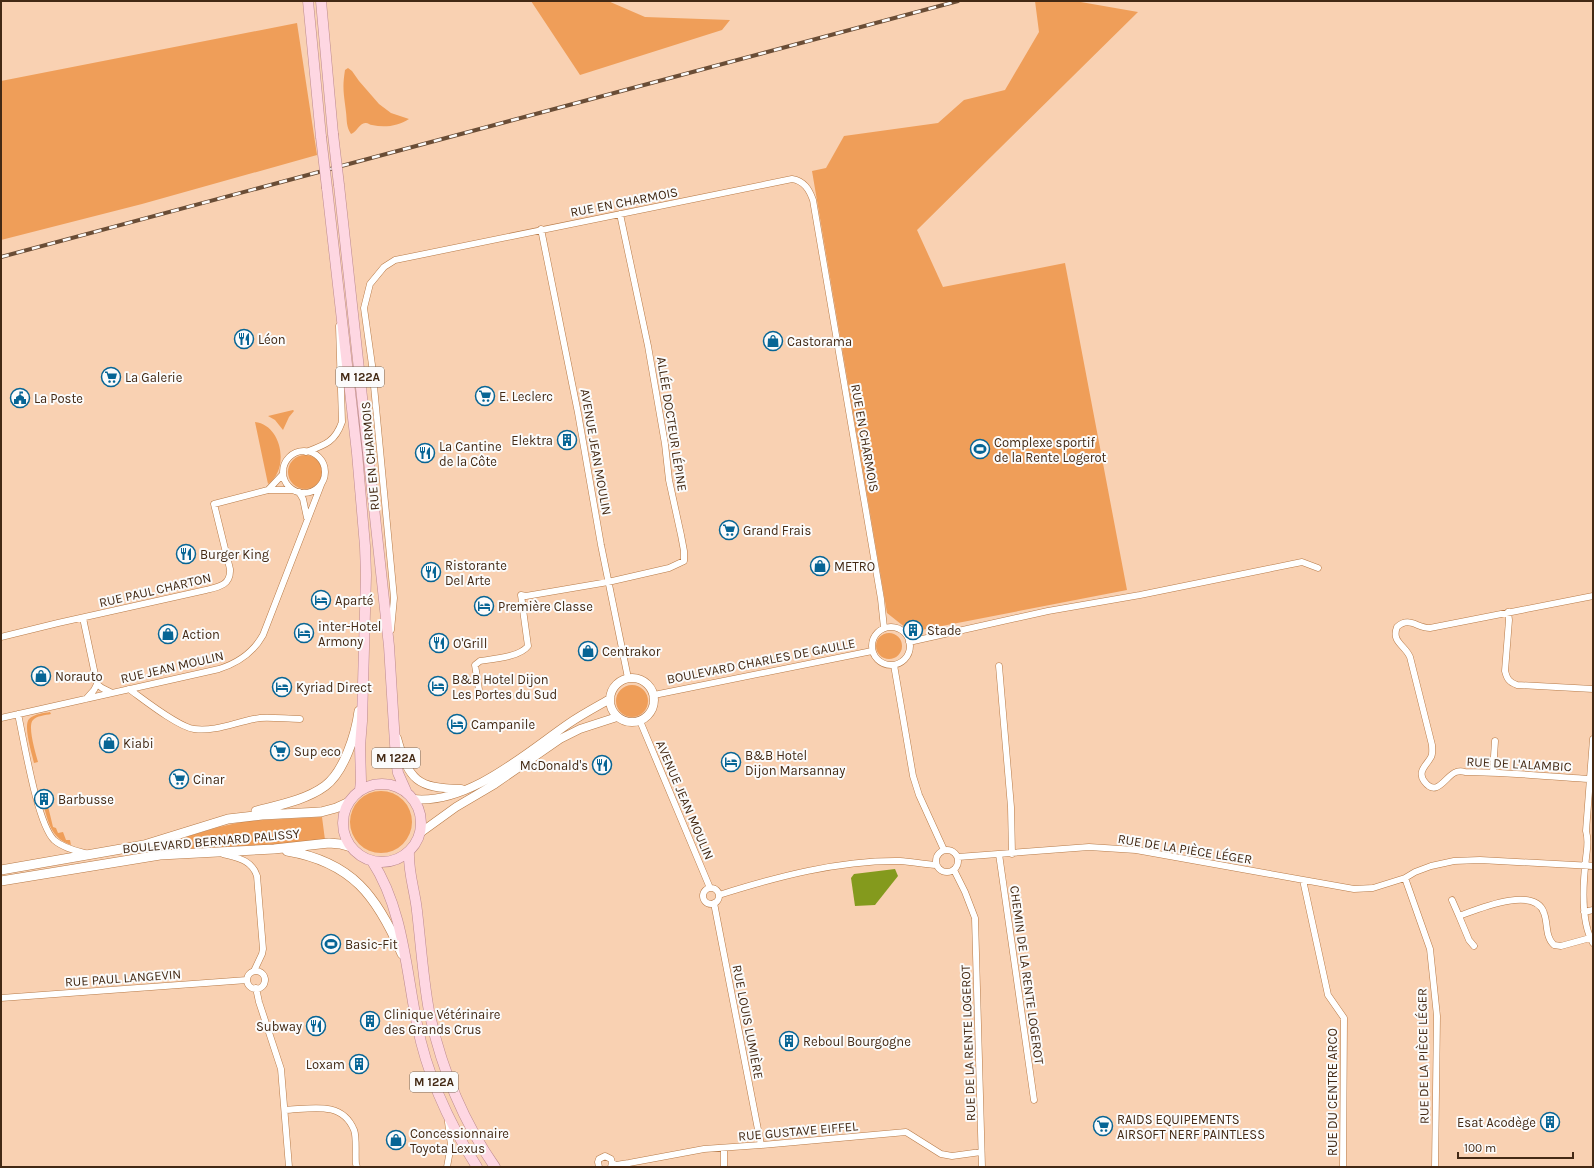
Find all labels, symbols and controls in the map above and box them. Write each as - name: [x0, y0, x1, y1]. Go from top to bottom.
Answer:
- street label: RUE EN CHARMOIS: [569, 184, 679, 220]
- restaurant icon: Léon: [233, 328, 255, 350]
- shop icon: Castorama: [762, 330, 784, 352]
- place label: Léon: [258, 332, 286, 347]
- place label: Castorama: [787, 334, 852, 349]
- street label: ALLÉE DOCTEUR LÉPINE: [654, 355, 692, 492]
- supermarket icon: La Galerie: [100, 366, 122, 388]
- road number: M 122A: [336, 367, 384, 387]
- place label: La Galerie: [125, 370, 183, 385]
- street label: RUE EN CHARMOIS: [848, 383, 882, 493]
- supermarket icon: E. Leclerc: [474, 385, 496, 407]
- public building icon: La Poste: [9, 387, 31, 409]
- street label: AVENUE JEAN MOULIN: [578, 388, 614, 516]
- place label: E. Leclerc: [499, 389, 553, 404]
- place label: La Poste: [34, 391, 83, 406]
- street label: RUE EN CHARMOIS: [358, 401, 382, 511]
- building icon: Elektra: [556, 429, 578, 451]
- place label: Elektra: [511, 433, 553, 448]
- place label: Complexe sportif de la Rente Logerot: [994, 435, 1106, 465]
- sports icon: Complexe sportif de la Rente Logerot: [969, 438, 991, 460]
- place label: La Cantine de la Côte: [439, 439, 502, 469]
- restaurant icon: La Cantine de la Côte: [414, 442, 436, 464]
- supermarket icon: Grand Frais: [718, 519, 740, 541]
- place label: Grand Frais: [743, 523, 811, 538]
- restaurant icon: Burger King: [175, 543, 197, 565]
- place label: Burger King: [200, 547, 270, 562]
- shop icon: METRO: [809, 555, 831, 577]
- place label: Ristorante Del Arte: [445, 558, 507, 588]
- place label: METRO: [834, 559, 875, 574]
- restaurant icon: Ristorante Del Arte: [420, 561, 442, 583]
- street label: RUE PAUL CHARTON: [98, 570, 212, 610]
- hotel icon: Aparté: [310, 589, 332, 611]
- place label: Aparté: [335, 593, 374, 608]
- hotel icon: Première Classe: [473, 595, 495, 617]
- place label: Première Classe: [498, 599, 593, 614]
- place label: inter-Hotel Armony: [318, 619, 382, 649]
- building icon: Stade: [902, 619, 924, 641]
- hotel icon: inter-Hotel Armony: [293, 622, 315, 644]
- shop icon: Action: [157, 623, 179, 645]
- place label: Stade: [927, 623, 962, 638]
- place label: Action: [182, 627, 220, 642]
- restaurant icon: O'Grill: [428, 632, 450, 654]
- street label: BOULEVARD CHARLES DE GAULLE: [666, 635, 856, 687]
- place label: O'Grill: [453, 636, 487, 651]
- shop icon: Centrakor: [577, 640, 599, 662]
- place label: Centrakor: [602, 644, 661, 659]
- street label: RUE JEAN MOULIN: [119, 648, 225, 686]
- shop icon: Norauto: [30, 665, 52, 687]
- place label: Norauto: [55, 669, 103, 684]
- place label: B&B Hotel Dijon Les Portes du Sud: [452, 672, 557, 702]
- hotel icon: B&B Hotel Dijon Les Portes du Sud: [427, 675, 449, 697]
- hotel icon: Kyriad Direct: [271, 676, 293, 698]
- place label: Kyriad Direct: [296, 680, 372, 695]
- hotel icon: Campanile: [446, 713, 468, 735]
- place label: Campanile: [471, 717, 535, 732]
- shop icon: Kiabi: [98, 732, 120, 754]
- place label: Kiabi: [123, 736, 154, 751]
- street label: AVENUE JEAN MOULIN: [653, 738, 717, 862]
- supermarket icon: Sup eco: [269, 740, 291, 762]
- place label: Sup eco: [294, 744, 341, 759]
- road number: M 122A: [372, 748, 420, 768]
- place label: B&B Hotel Dijon Marsannay: [745, 748, 845, 778]
- hotel icon: B&B Hotel Dijon Marsannay: [720, 751, 742, 773]
- restaurant icon: McDonald's: [591, 754, 613, 776]
- street label: RUE DE L'ALAMBIC: [1466, 754, 1572, 774]
- place label: McDonald's: [520, 758, 588, 773]
- supermarket icon: Cinar: [168, 768, 190, 790]
- place label: Cinar: [193, 772, 225, 787]
- building icon: Barbusse: [33, 788, 55, 810]
- place label: Barbusse: [58, 792, 114, 807]
- street label: BOULEVARD BERNARD PALISSY: [122, 826, 300, 856]
- street label: RUE DE LA PIÈCE LÉGER: [1117, 829, 1254, 867]
- street label: CHEMIN DE LA RENTE LOGEROT: [1007, 885, 1047, 1066]
- sports icon: Basic-Fit: [320, 933, 342, 955]
- place label: Basic-Fit: [345, 937, 398, 952]
- street label: RUE LOUIS LUMIÈRE: [730, 963, 768, 1080]
- street label: RUE DE LA RENTE LOGEROT: [958, 964, 978, 1121]
- street label: RUE PAUL LANGEVIN: [64, 966, 182, 990]
- street label: RUE DE LA PIÈCE LÉGER: [1412, 988, 1432, 1124]
- place label: Clinique Vétérinaire des Grands Crus: [384, 1007, 501, 1037]
- building icon: Clinique Vétérinaire des Grands Crus: [359, 1010, 381, 1032]
- restaurant icon: Subway: [305, 1015, 327, 1037]
- place label: Subway: [256, 1019, 302, 1034]
- street label: RUE DU CENTRE ARCO: [1325, 1028, 1340, 1156]
- building icon: Reboul Bourgogne: [778, 1030, 800, 1052]
- place label: Reboul Bourgogne: [803, 1034, 911, 1049]
- building icon: Loxam: [348, 1053, 370, 1075]
- place label: Loxam: [306, 1057, 345, 1072]
- road number: M 122A: [410, 1072, 458, 1092]
- building icon: Esat Acodège: [1539, 1111, 1561, 1133]
- place label: RAIDS EQUIPEMENTS AIRSOFT NERF PAINTLESS: [1117, 1112, 1265, 1142]
- supermarket icon: RAIDS EQUIPEMENTS AIRSOFT NERF PAINTLESS: [1092, 1115, 1114, 1137]
- place label: Esat Acodège: [1457, 1115, 1536, 1130]
- street label: RUE GUSTAVE EIFFEL: [737, 1118, 859, 1144]
- place label: Concessionnaire Toyota Lexus: [410, 1126, 509, 1156]
- shop icon: Concessionnaire Toyota Lexus: [385, 1129, 407, 1151]
- scale bar: [1458, 1134, 1573, 1160]
- text: 100 m: [1464, 1141, 1496, 1155]

